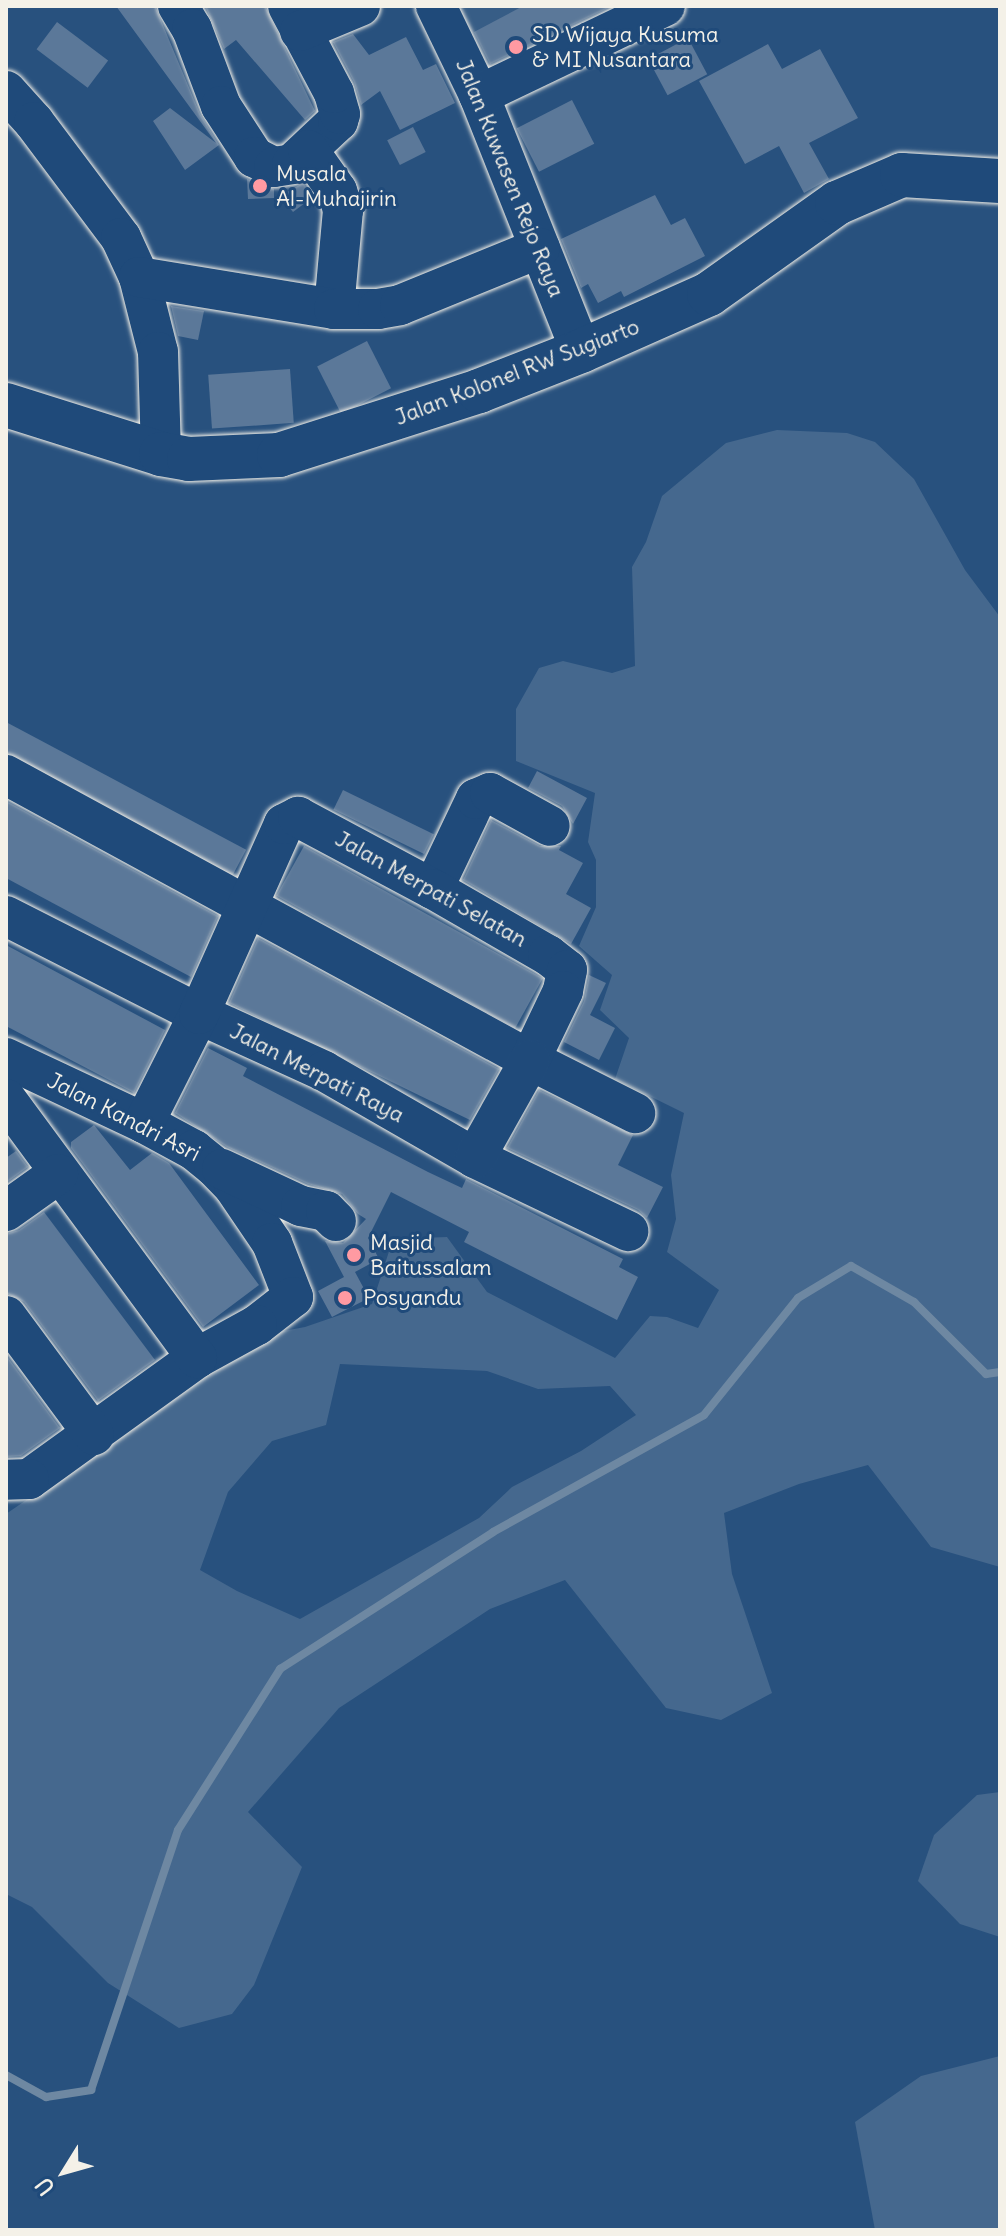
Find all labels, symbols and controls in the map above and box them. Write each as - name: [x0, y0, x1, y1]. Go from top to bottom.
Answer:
- place label: SD Wijaya Kusuma & MI Nusantara: [532, 21, 719, 72]
- marker: SD Wijaya Kusuma & MI Nusantara: [507, 38, 525, 56]
- street label: Jalan Kuwasen Rejo Raya: [450, 55, 570, 301]
- place label: Musala Al-Muhajirin: [276, 160, 397, 212]
- marker: Musala Al-Muhajirin: [251, 177, 269, 195]
- street label: Jalan Kolonel RW Sugiarto: [391, 313, 643, 431]
- street label: Jalan Merpati Selatan: [331, 825, 531, 953]
- street label: Jalan Merpati Raya: [226, 1018, 408, 1128]
- street label: Jalan Kandri Asri: [43, 1067, 205, 1167]
- place label: Masjid Baitussalam: [370, 1229, 492, 1280]
- marker: Masjid Baitussalam: [345, 1246, 363, 1264]
- place label: Posyandu: [363, 1285, 462, 1311]
- marker: Posyandu: [334, 1287, 356, 1309]
- north arrow: [24, 2132, 104, 2212]
- text: U: [29, 2172, 61, 2201]

